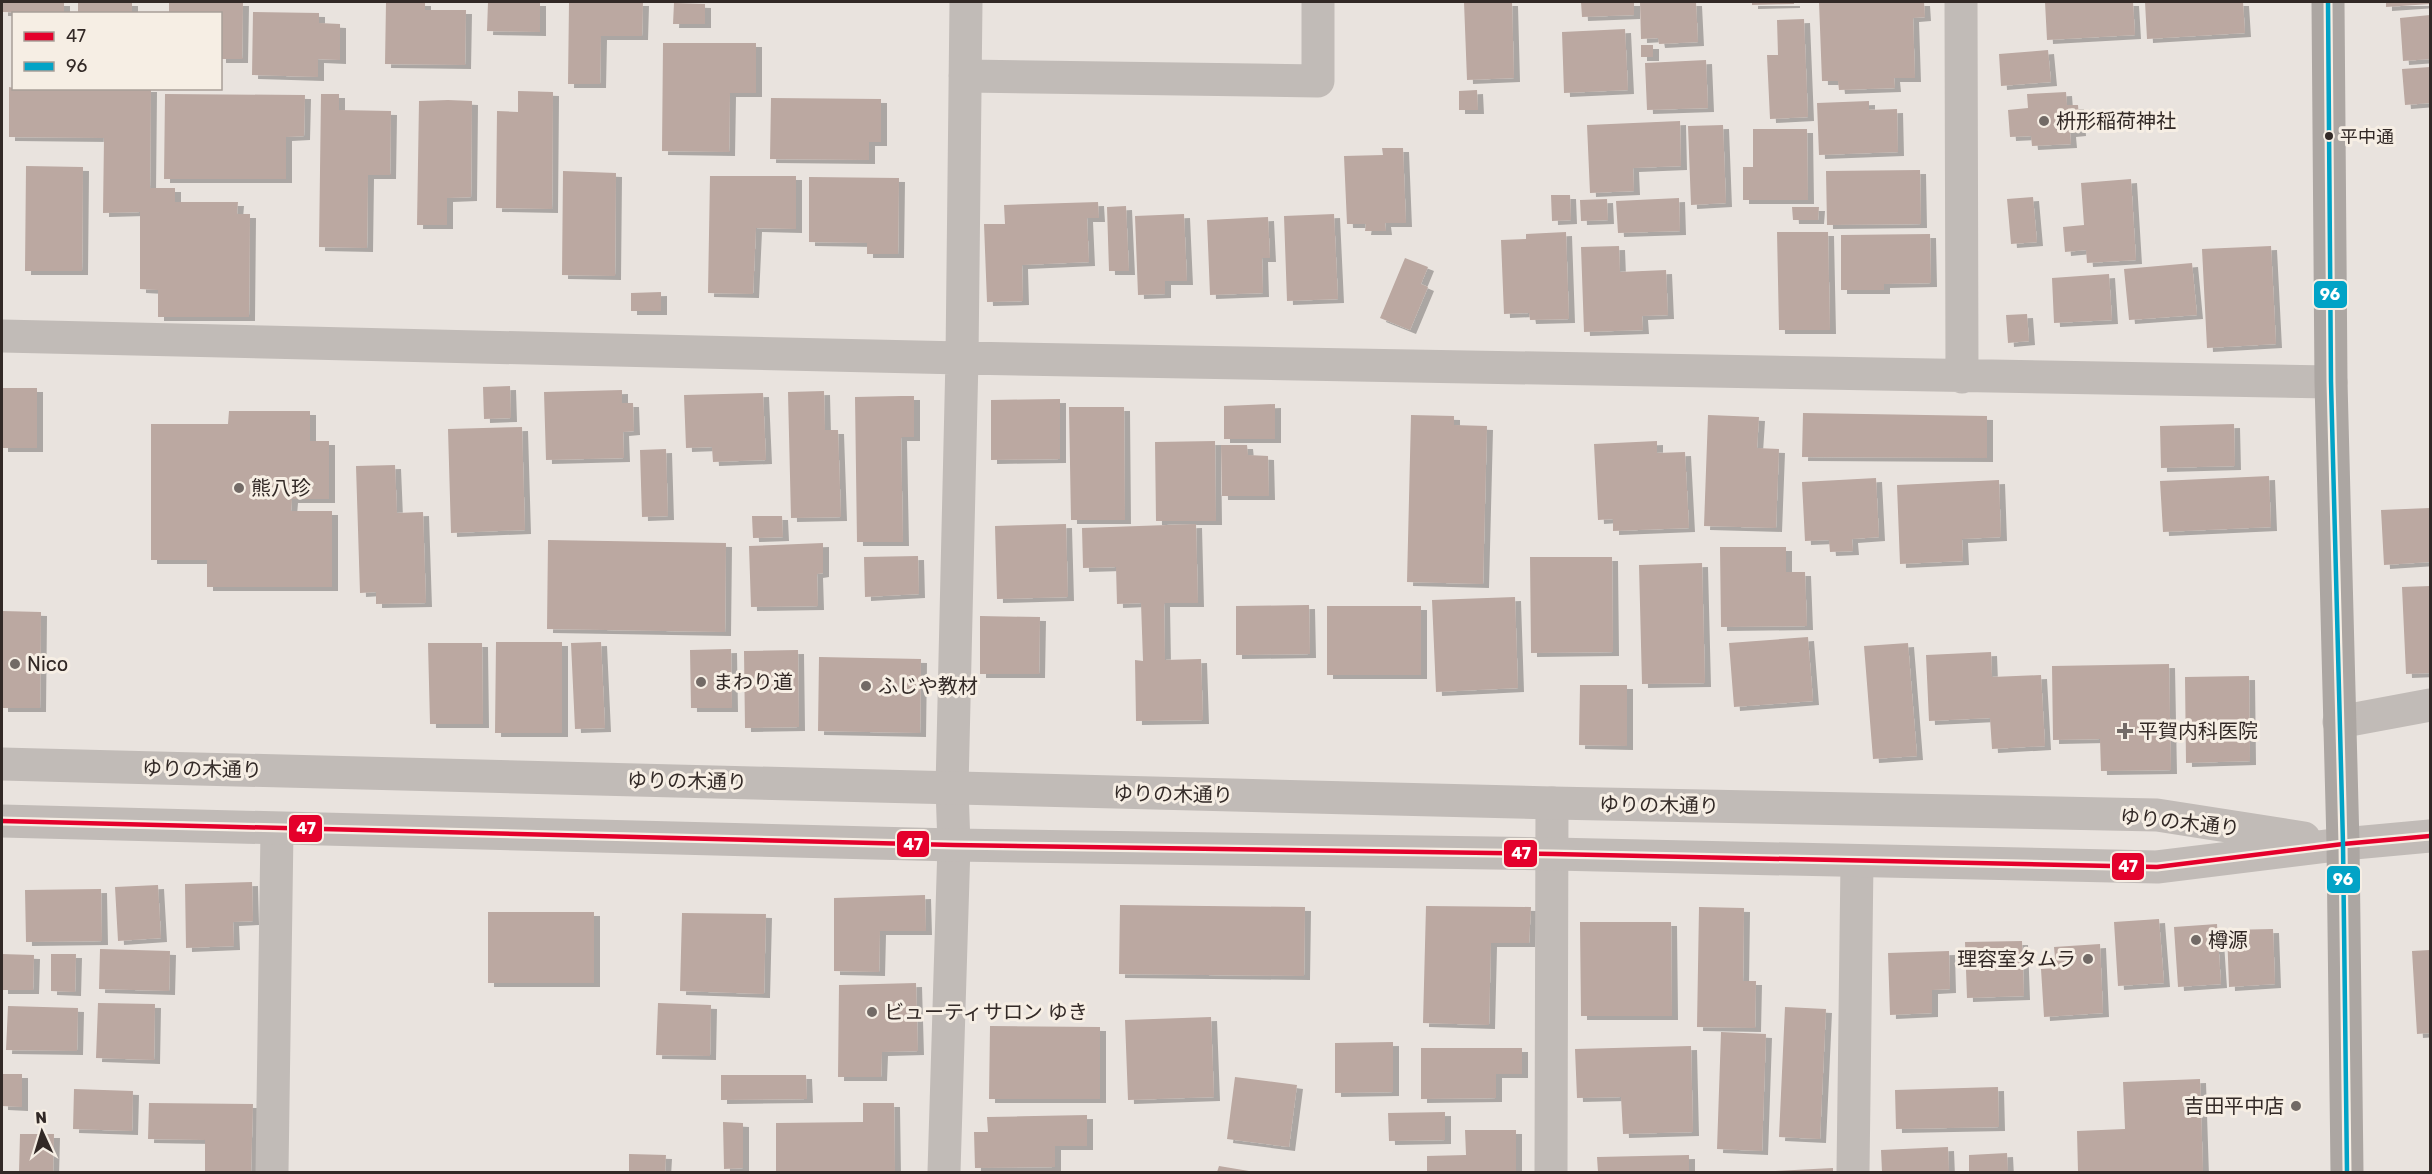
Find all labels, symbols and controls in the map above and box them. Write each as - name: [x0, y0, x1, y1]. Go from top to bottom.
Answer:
- legend: [12, 12, 222, 90]
- text: 47: [66, 25, 86, 47]
- text: 96: [66, 55, 87, 77]
- place label: 枡形稲荷神社: [2056, 109, 2176, 133]
- marker: 枡形稲荷神社: [2037, 114, 2051, 128]
- place label: 平中通: [2340, 126, 2394, 148]
- marker: 平中通: [2323, 130, 2335, 142]
- line badge: 96: [2313, 280, 2348, 309]
- text: 96: [2320, 285, 2340, 304]
- place label: 熊八珍: [251, 476, 311, 500]
- marker: 熊八珍: [232, 481, 246, 495]
- place label: Nico: [27, 652, 68, 676]
- marker: Nico: [8, 657, 22, 671]
- place label: まわり道: [713, 670, 793, 694]
- place label: ふじや教材: [878, 674, 978, 698]
- marker: まわり道: [694, 675, 708, 689]
- marker: ふじや教材: [859, 679, 873, 693]
- place label: 平賀内科医院: [2138, 719, 2258, 743]
- marker: 平賀内科医院: [2116, 722, 2134, 740]
- street label: ゆりの木通り: [142, 756, 262, 782]
- street label: ゆりの木通り: [627, 768, 747, 794]
- street label: ゆりの木通り: [1113, 781, 1233, 807]
- street label: ゆりの木通り: [1599, 792, 1719, 818]
- street label: ゆりの木通り: [2119, 804, 2241, 840]
- line badge: 47: [288, 814, 323, 843]
- text: 47: [296, 819, 316, 838]
- line badge: 47: [896, 830, 930, 858]
- text: 47: [903, 835, 923, 854]
- line badge: 47: [1503, 839, 1538, 868]
- text: 47: [1511, 844, 1531, 863]
- line badge: 47: [2111, 852, 2145, 881]
- text: 47: [2118, 857, 2138, 876]
- line badge: 96: [2326, 865, 2361, 894]
- text: 96: [2333, 870, 2353, 889]
- place label: 樽源: [2208, 928, 2248, 952]
- marker: 樽源: [2189, 933, 2203, 947]
- place label: 理容室タムラ: [1957, 947, 2076, 971]
- marker: 理容室タムラ: [2081, 952, 2095, 966]
- place label: ビューティサロン ゆき: [884, 1000, 1088, 1024]
- marker: ビューティサロン ゆき: [865, 1005, 879, 1019]
- place label: 吉田平中店: [2184, 1094, 2284, 1118]
- marker: 吉田平中店: [2289, 1099, 2303, 1113]
- north arrow: [12, 1102, 72, 1162]
- text: N: [35, 1108, 47, 1127]

